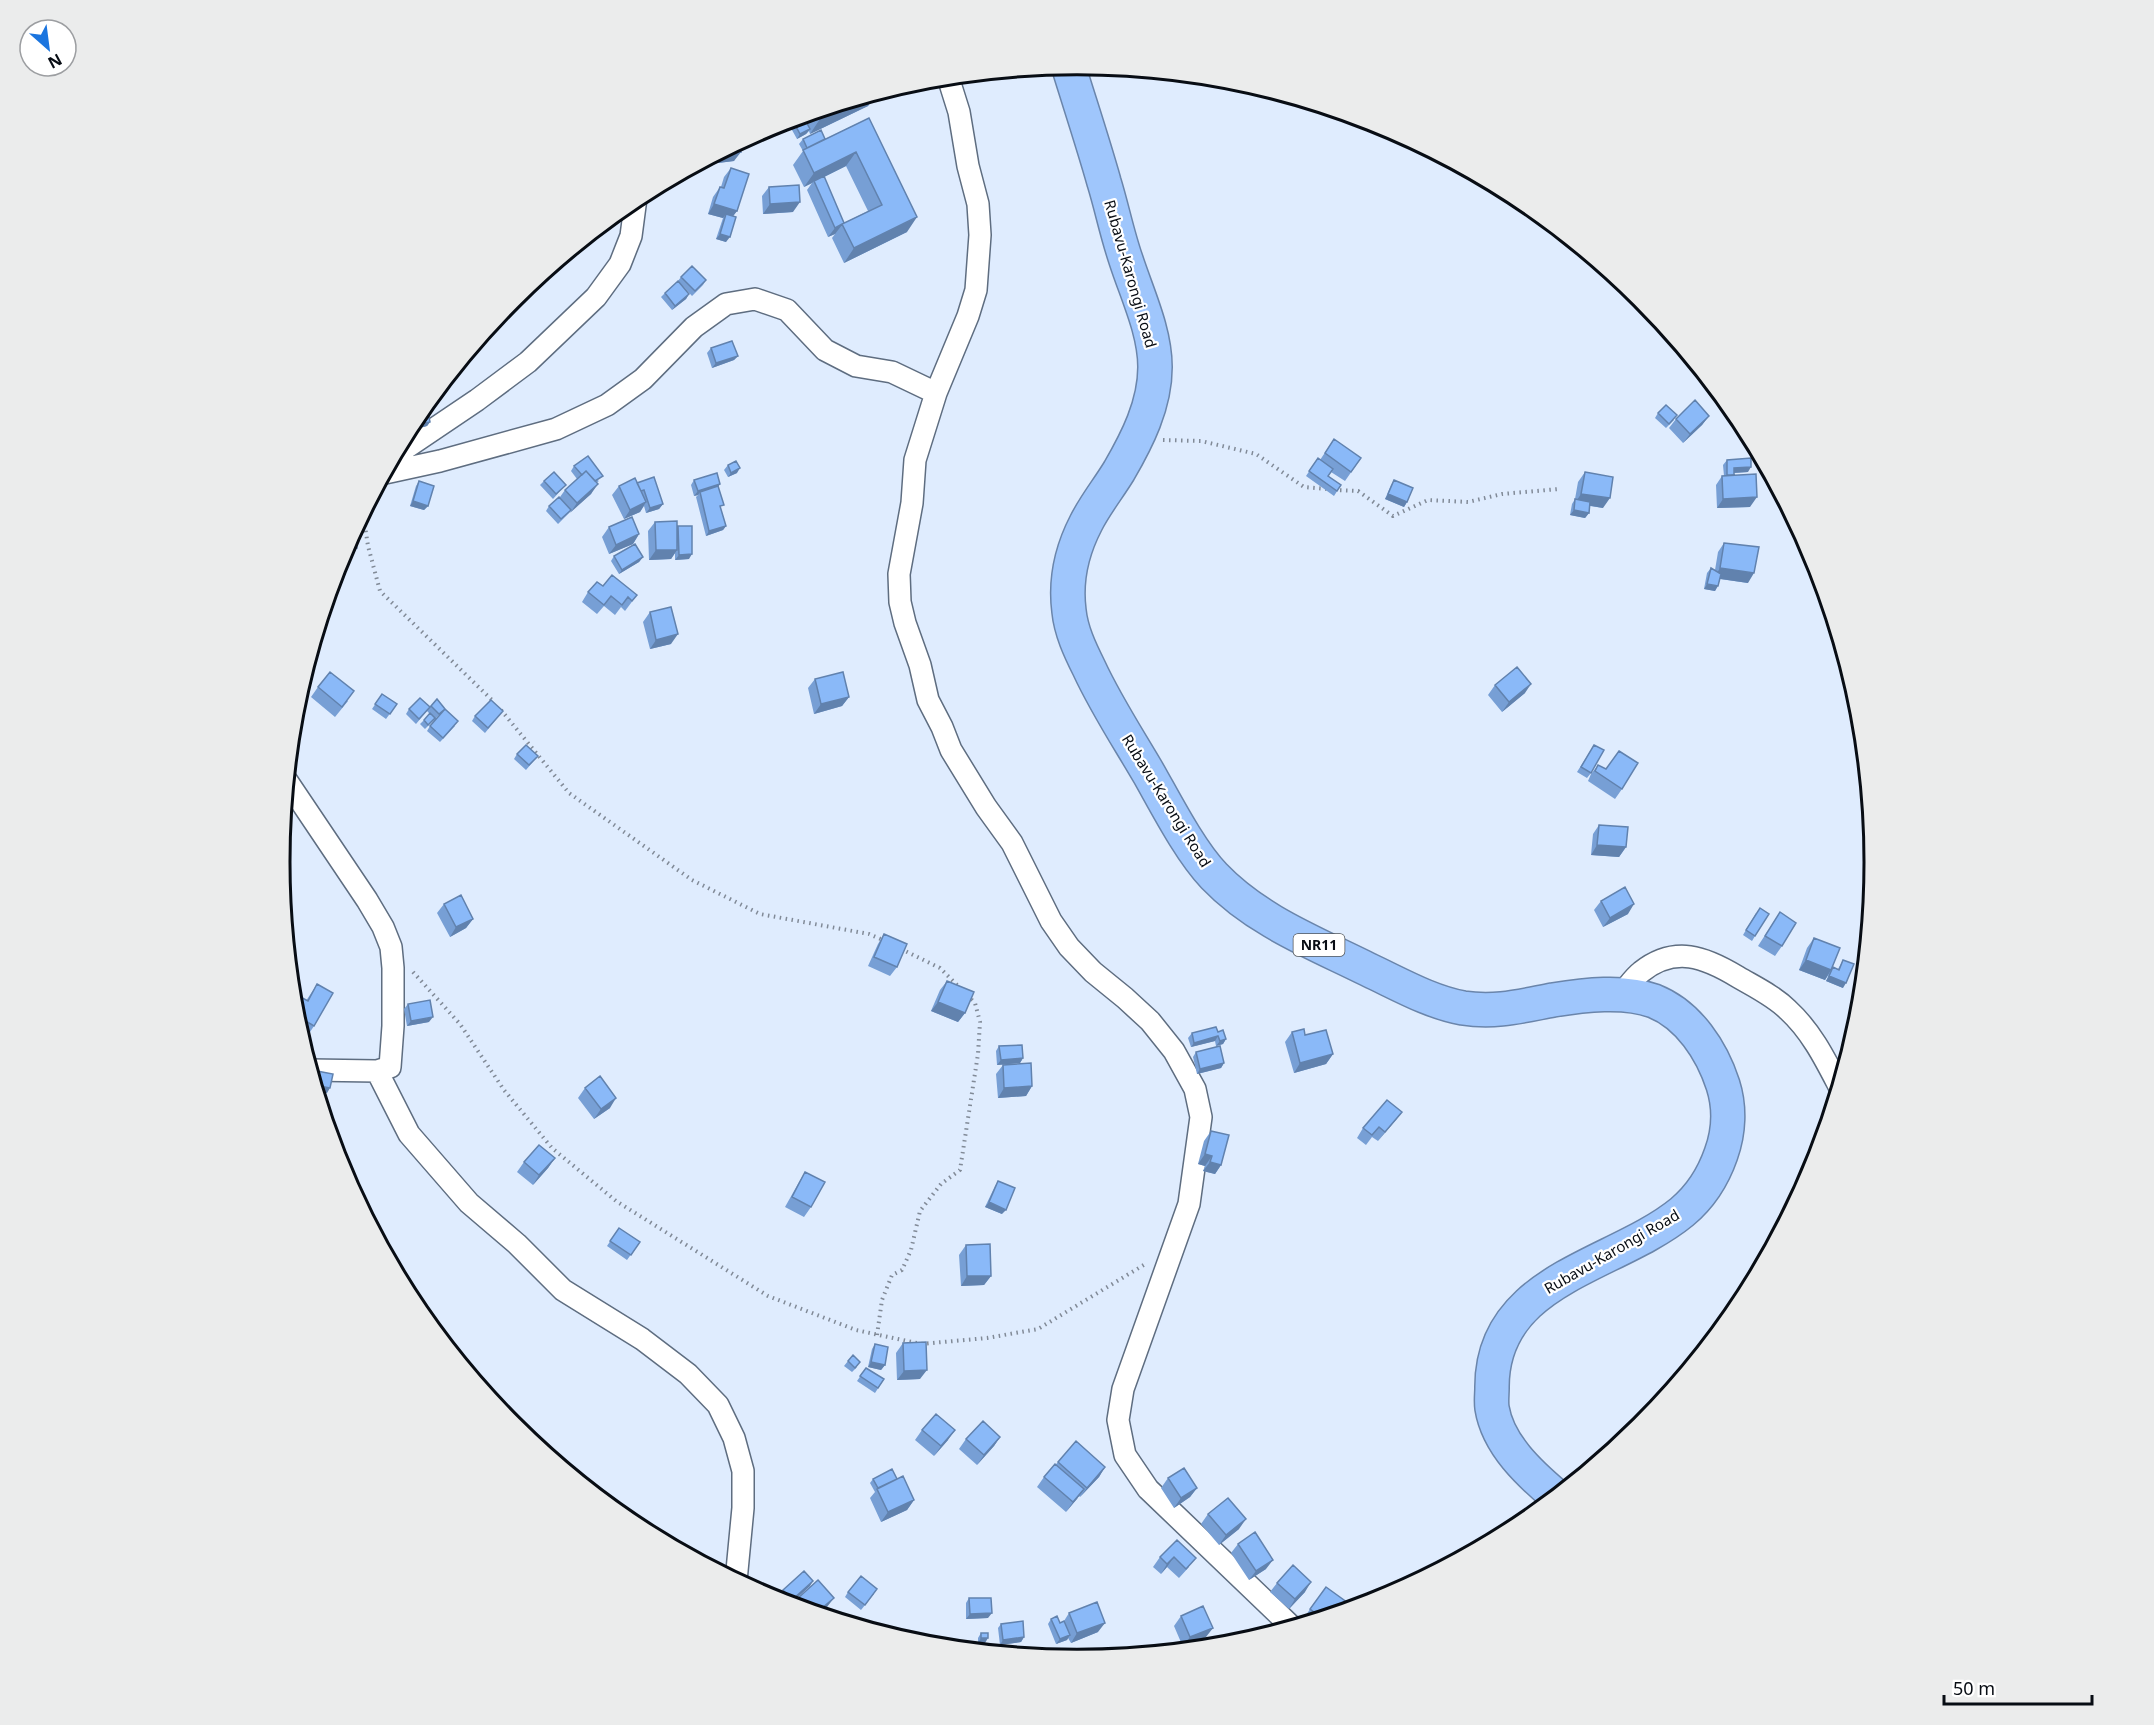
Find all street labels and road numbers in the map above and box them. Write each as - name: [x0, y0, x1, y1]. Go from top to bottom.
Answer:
- street label: Rubavu-Karongi Road: [1100, 197, 1162, 350]
- street label: Rubavu-Karongi Road: [1118, 730, 1216, 871]
- road number: NR11: [1294, 934, 1344, 956]
- street label: Rubavu-Karongi Road: [1540, 1204, 1683, 1298]

